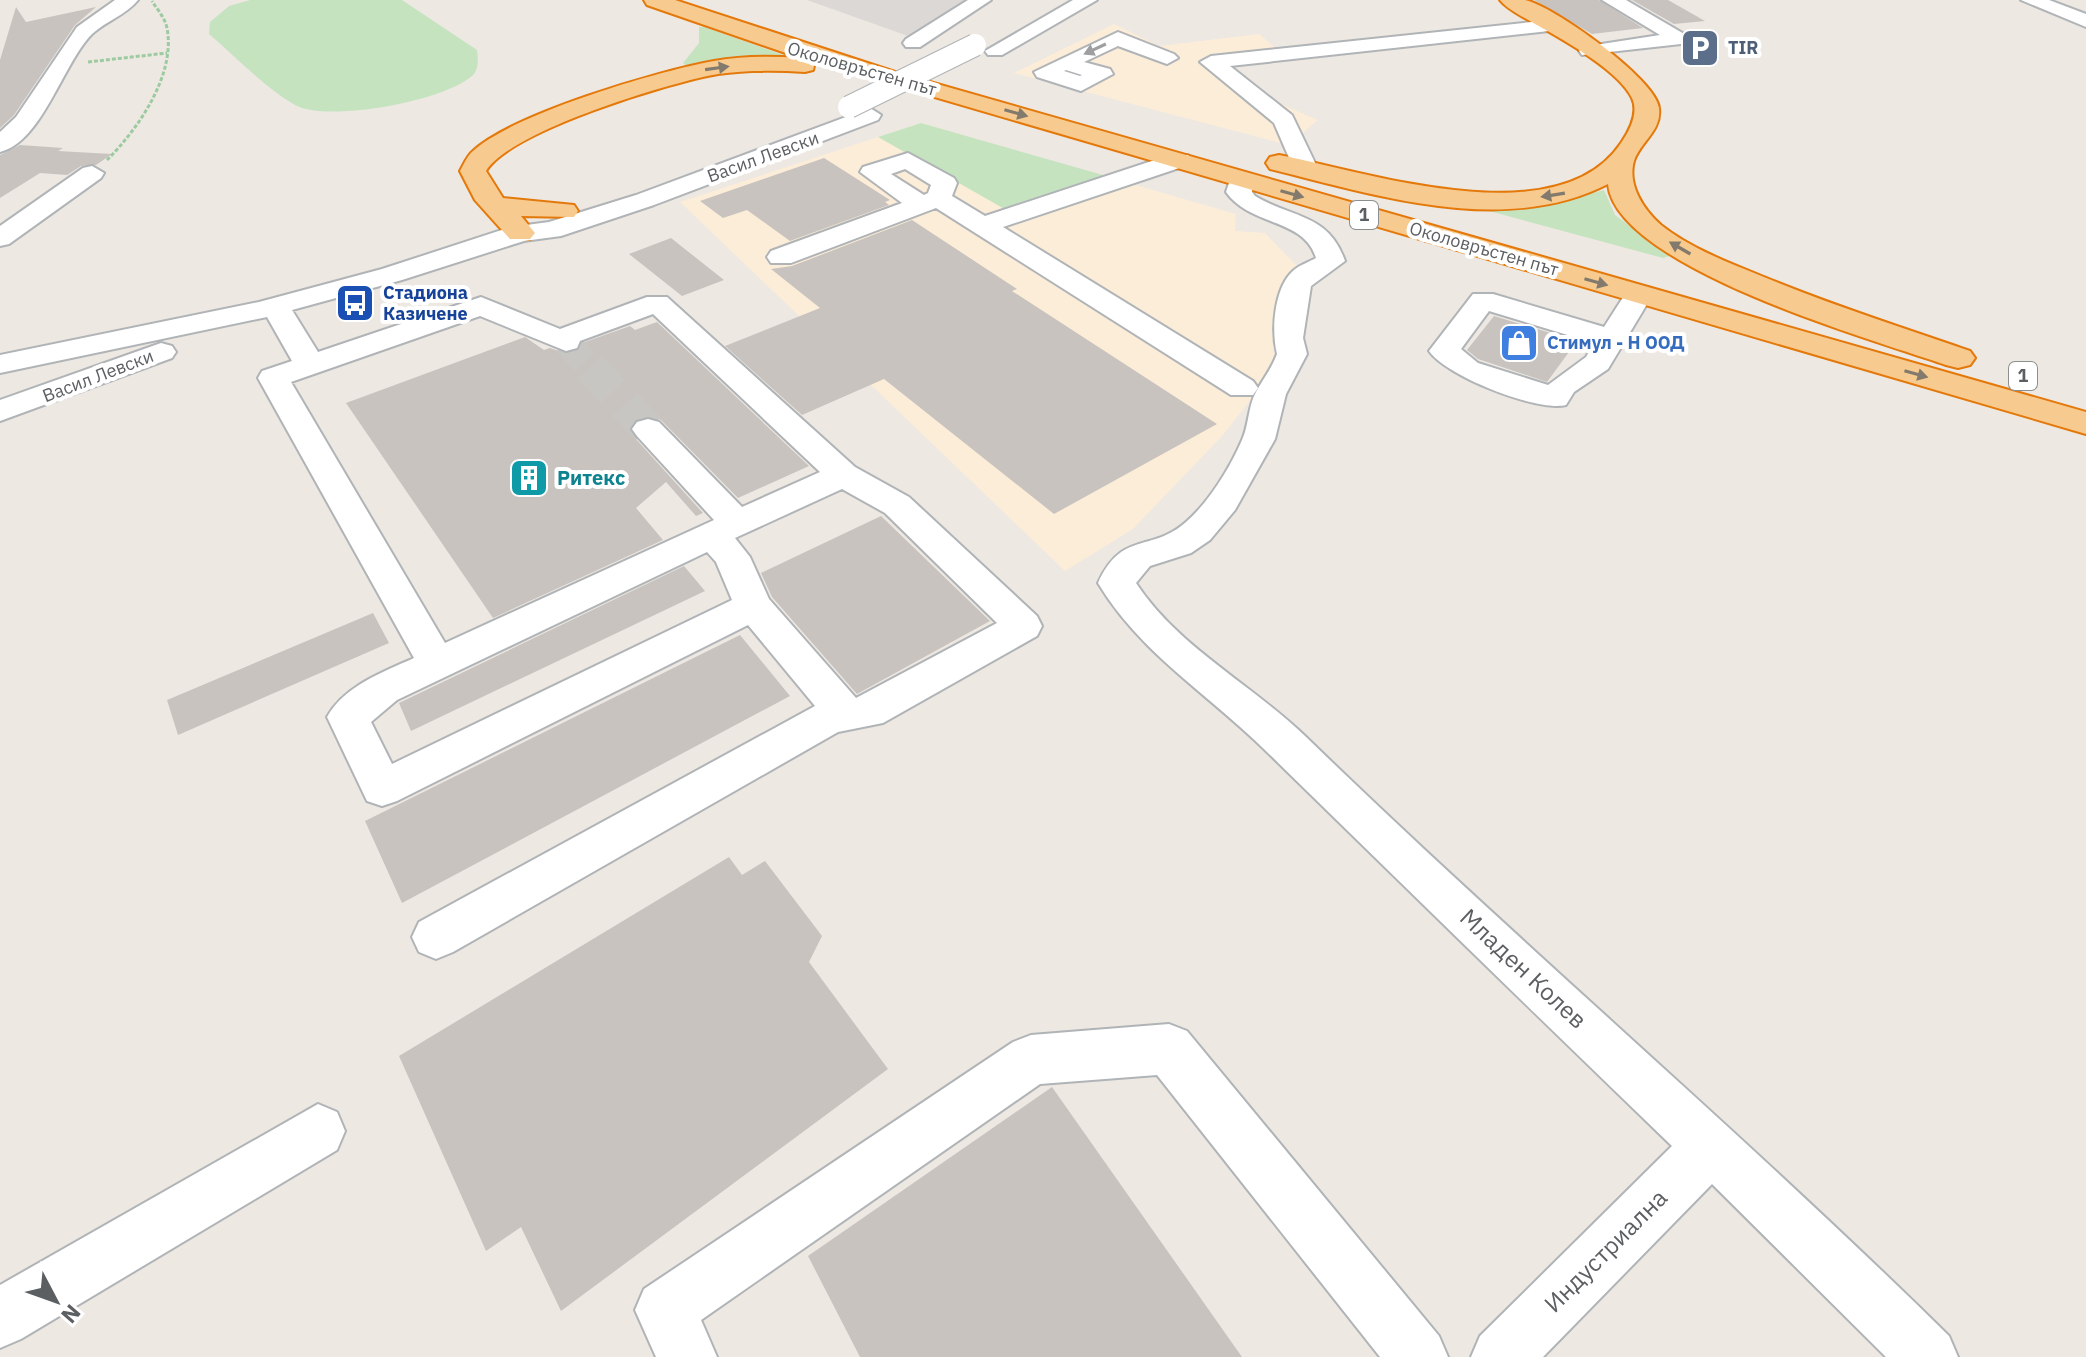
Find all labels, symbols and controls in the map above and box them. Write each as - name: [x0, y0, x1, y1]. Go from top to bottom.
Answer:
- parking icon: TIR: [1679, 27, 1721, 69]
- street label: Околовръстен път: [785, 36, 940, 101]
- place label: TIR: [1728, 36, 1758, 59]
- one-way arrow: [1084, 42, 1107, 56]
- one-way arrow: [705, 61, 730, 74]
- one-way arrow: [1004, 107, 1028, 120]
- street label: Васил Левски: [704, 126, 822, 187]
- one-way arrow: [1280, 188, 1305, 200]
- one-way arrow: [1540, 190, 1565, 202]
- road number: 1: [1350, 201, 1378, 229]
- street label: Околовръстен път: [1407, 216, 1562, 281]
- one-way arrow: [1669, 241, 1691, 255]
- one-way arrow: [1583, 276, 1608, 288]
- place label: Стадиона Казичене: [383, 281, 468, 325]
- bus stop icon: Стадиона Казичене: [334, 282, 376, 324]
- shop icon: Стимул - Н ООД: [1498, 322, 1540, 364]
- place label: Стимул - Н ООД: [1547, 331, 1685, 354]
- street label: Васил Левски: [39, 344, 157, 407]
- road number: 1: [2009, 362, 2037, 390]
- one-way arrow: [1904, 368, 1929, 380]
- building icon: Ритекс: [508, 457, 550, 499]
- place label: Ритекс: [557, 464, 625, 491]
- street label: Младен Колев: [1453, 901, 1594, 1035]
- street label: Индустриална: [1537, 1182, 1674, 1319]
- north arrow: [16, 1261, 96, 1341]
- text: N: [55, 1299, 88, 1330]

